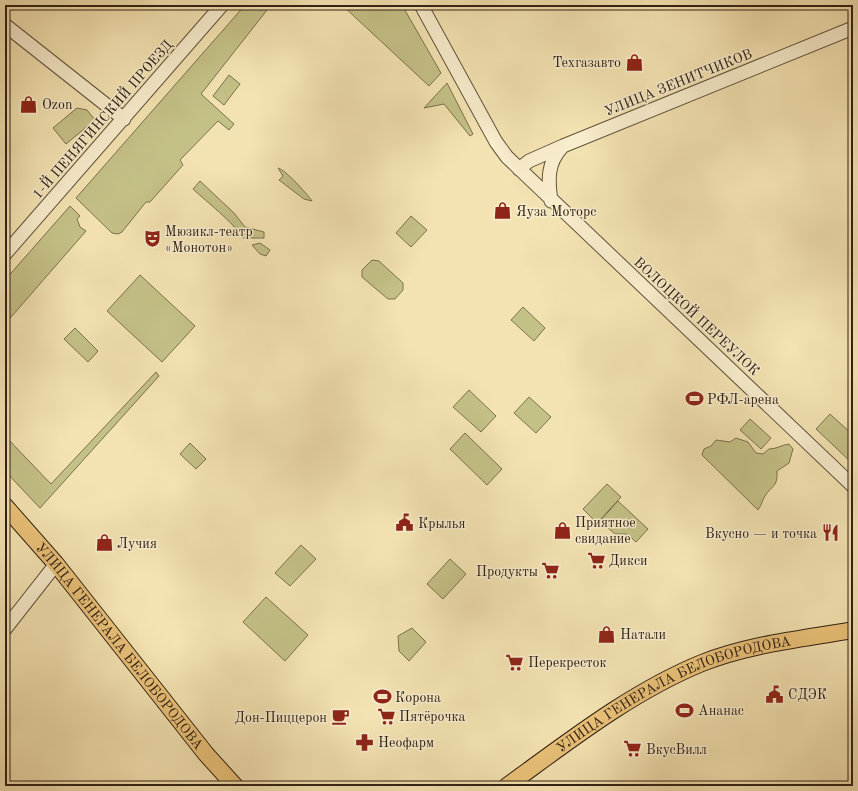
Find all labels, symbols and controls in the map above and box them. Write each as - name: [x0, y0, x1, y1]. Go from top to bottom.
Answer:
- street label: 1-Й ПЕНЯГИНСКИЙ ПРОЕЗД: [27, 35, 175, 202]
- street label: УЛИЦА ЗЕНИТЧИКОВ: [603, 47, 754, 119]
- shop icon: Техгазавто: [624, 52, 644, 72]
- place label: Техгазавто: [552, 56, 621, 70]
- shop icon: Ozon: [19, 94, 39, 114]
- place label: Ozon: [42, 98, 73, 112]
- shop icon: Яуза Моторс: [493, 201, 513, 221]
- place label: Яуза Моторс: [516, 205, 596, 219]
- place label: Мюзикл-театр «Монотон»: [165, 225, 253, 255]
- theatre icon: Мюзикл-театр «Монотон»: [142, 229, 162, 249]
- street label: ВОЛОЦКОЙ ПЕРЕУЛОК: [631, 252, 765, 378]
- sports icon: РФЛ-арена: [684, 389, 704, 409]
- place label: РФЛ-арена: [707, 393, 779, 407]
- public building icon: Крылья: [395, 513, 415, 533]
- place label: Приятное свидание: [575, 516, 636, 546]
- place label: Крылья: [418, 517, 466, 531]
- shop icon: Приятное свидание: [552, 520, 572, 540]
- restaurant icon: Вкусно — и точка: [820, 523, 840, 543]
- place label: Вкусно — и точка: [705, 527, 817, 541]
- shop icon: Лучия: [94, 533, 114, 553]
- place label: Лучия: [117, 537, 157, 551]
- street label: УЛИЦА ГЕНЕРАЛА БЕЛОБОРОДОВА: [33, 540, 206, 753]
- supermarket icon: Дикси: [586, 550, 606, 570]
- place label: Дикси: [609, 554, 648, 568]
- supermarket icon: Продукты: [541, 561, 561, 581]
- place label: Продукты: [476, 565, 538, 579]
- shop icon: Натали: [597, 624, 617, 644]
- place label: Натали: [620, 628, 666, 642]
- street label: УЛИЦА ГЕНЕРАЛА БЕЛОБОРОДОВА: [554, 634, 792, 755]
- supermarket icon: Перекресток: [505, 652, 525, 672]
- place label: Перекресток: [528, 656, 607, 670]
- public building icon: СДЭК: [765, 684, 785, 704]
- sports icon: Корона: [372, 687, 392, 707]
- place label: СДЭК: [788, 688, 827, 702]
- place label: Корона: [395, 691, 441, 705]
- sports icon: Ананас: [675, 700, 695, 720]
- place label: Ананас: [698, 704, 744, 718]
- supermarket icon: Пятёрочка: [376, 706, 396, 726]
- cafe icon: Дон-Пиццерон: [330, 707, 350, 727]
- place label: Пятёрочка: [399, 710, 466, 724]
- place label: Дон-Пиццерон: [235, 711, 327, 725]
- pharmacy icon: Неофарм: [355, 732, 375, 752]
- place label: Неофарм: [378, 736, 434, 751]
- supermarket icon: ВкусВилл: [623, 739, 643, 759]
- place label: ВкусВилл: [646, 743, 707, 757]

